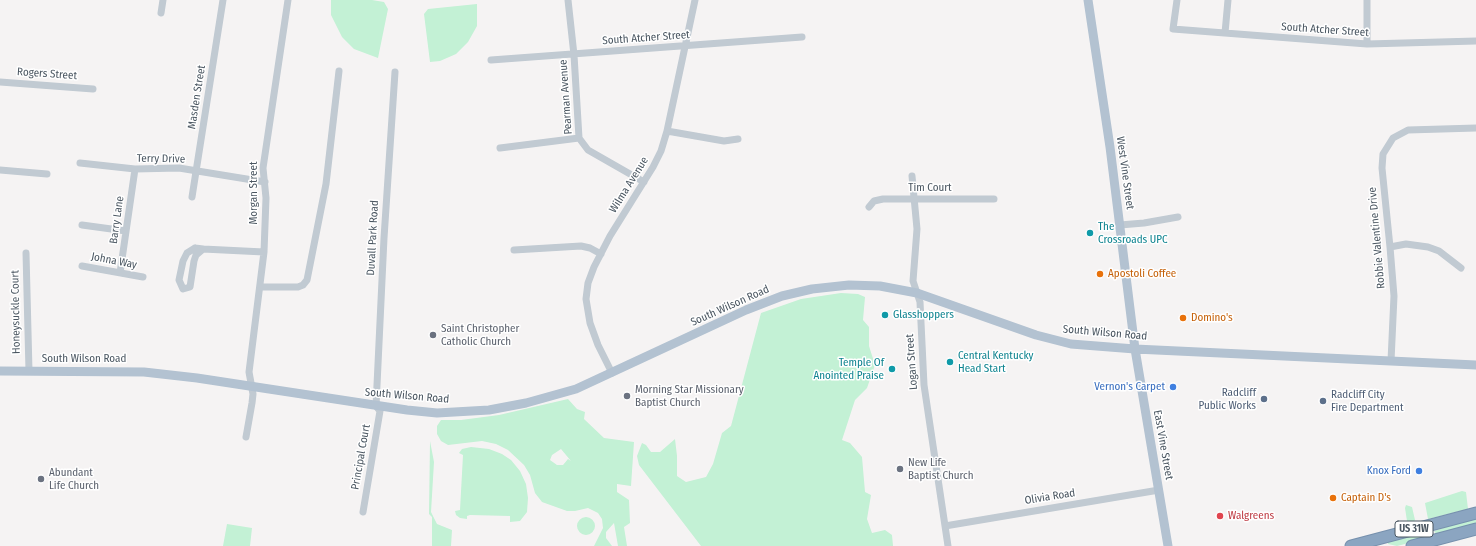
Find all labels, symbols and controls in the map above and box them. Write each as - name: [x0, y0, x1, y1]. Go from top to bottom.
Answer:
- street label: South Atcher Street: [1281, 20, 1369, 40]
- street label: South Atcher Street: [602, 28, 690, 48]
- street label: Pearman Avenue: [557, 59, 575, 135]
- street label: Masden Street: [185, 64, 209, 130]
- street label: Rogers Street: [17, 65, 77, 83]
- street label: West Vine Street: [1113, 136, 1137, 210]
- street label: Terry Drive: [137, 152, 185, 166]
- street label: Wilma Avenue: [607, 155, 651, 215]
- street label: Morgan Street: [247, 161, 261, 225]
- street label: Tim Court: [908, 181, 952, 195]
- street label: Robbie Valentine Drive: [1366, 187, 1388, 289]
- street label: Barry Lane: [107, 195, 127, 245]
- street label: Duvall Park Road: [364, 200, 382, 276]
- place label: The Crossroads UPC: [1098, 220, 1168, 246]
- marker: The Crossroads UPC: [1085, 228, 1095, 238]
- street label: Johna Way: [90, 250, 138, 272]
- place label: Apostoli Coffee: [1108, 267, 1176, 281]
- marker: Apostoli Coffee: [1095, 269, 1105, 279]
- street label: Honeysuckle Court: [9, 270, 23, 354]
- street label: South Wilson Road: [689, 283, 771, 329]
- place label: Glasshoppers: [893, 308, 954, 322]
- marker: Glasshoppers: [880, 310, 890, 320]
- place label: Domino's: [1191, 311, 1233, 325]
- marker: Domino's: [1178, 313, 1188, 323]
- place label: Saint Christopher Catholic Church: [441, 322, 519, 348]
- street label: South Wilson Road: [1062, 323, 1148, 343]
- marker: Saint Christopher Catholic Church: [428, 330, 438, 340]
- street label: Logan Street: [903, 334, 921, 390]
- place label: Central Kentucky Head Start: [958, 349, 1033, 375]
- street label: South Wilson Road: [42, 352, 126, 366]
- place label: Temple Of Anointed Praise: [813, 356, 884, 382]
- marker: Central Kentucky Head Start: [945, 357, 955, 367]
- marker: Temple Of Anointed Praise: [887, 364, 897, 374]
- place label: Vernon's Carpet: [1094, 380, 1165, 394]
- marker: Vernon's Carpet: [1168, 382, 1178, 392]
- place label: Morning Star Missionary Baptist Church: [635, 383, 744, 409]
- street label: South Wilson Road: [364, 386, 450, 406]
- place label: Radcliff Public Works: [1198, 386, 1256, 412]
- place label: Radcliff City Fire Department: [1331, 388, 1403, 414]
- marker: Morning Star Missionary Baptist Church: [622, 391, 632, 401]
- marker: Radcliff Public Works: [1259, 394, 1269, 404]
- marker: Radcliff City Fire Department: [1318, 396, 1328, 406]
- street label: East Vine Street: [1150, 409, 1176, 481]
- street label: Principal Court: [349, 423, 373, 491]
- place label: New Life Baptist Church: [908, 456, 974, 482]
- marker: New Life Baptist Church: [895, 464, 905, 474]
- place label: Knox Ford: [1367, 464, 1411, 478]
- place label: Abundant Life Church: [49, 466, 99, 492]
- marker: Knox Ford: [1414, 466, 1424, 476]
- marker: Abundant Life Church: [36, 474, 46, 484]
- street label: Olivia Road: [1024, 486, 1076, 508]
- place label: Captain D's: [1341, 491, 1391, 505]
- marker: Captain D's: [1328, 493, 1338, 503]
- place label: Walgreens: [1228, 509, 1274, 523]
- marker: Walgreens: [1215, 511, 1225, 521]
- road number: US 31W: [1395, 521, 1433, 537]

